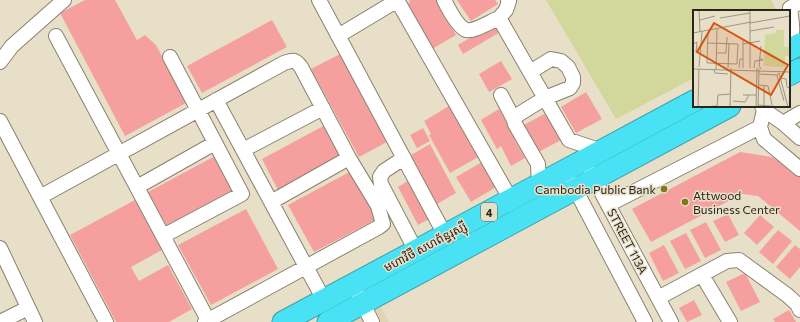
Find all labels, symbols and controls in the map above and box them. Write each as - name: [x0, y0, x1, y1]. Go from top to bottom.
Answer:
- inset map: [693, 10, 790, 107]
- place label: Cambodia Public Bank: [535, 182, 656, 196]
- marker: Cambodia Public Bank: [659, 184, 669, 194]
- place label: Attwood Business Center: [693, 188, 780, 216]
- marker: Attwood Business Center: [680, 197, 690, 207]
- road number: 4: [481, 203, 497, 221]
- street label: STREET 113A: [605, 206, 651, 276]
- street label: មហាវិថី សហព័ន្ធរុស្ស៊ី: [381, 218, 471, 277]

